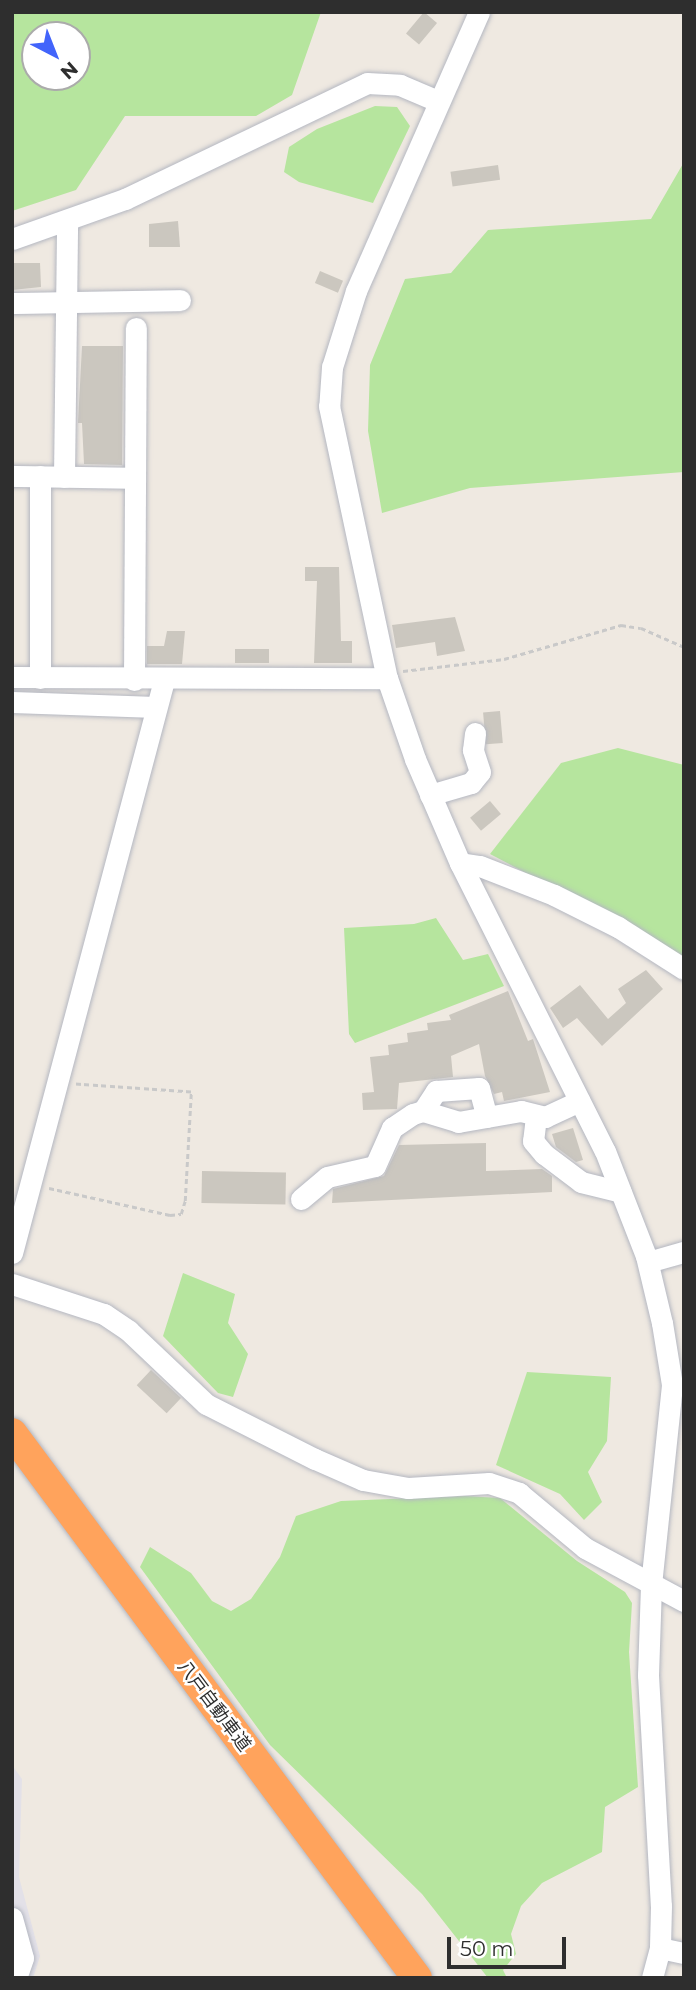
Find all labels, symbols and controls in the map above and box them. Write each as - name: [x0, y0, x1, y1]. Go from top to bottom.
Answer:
- north arrow: [21, 21, 91, 91]
- text: N: [56, 57, 82, 84]
- street label: 八戸自動車道: [173, 1656, 255, 1756]
- scale bar: [451, 1924, 570, 1968]
- text: 50 m: [460, 1936, 514, 1961]

